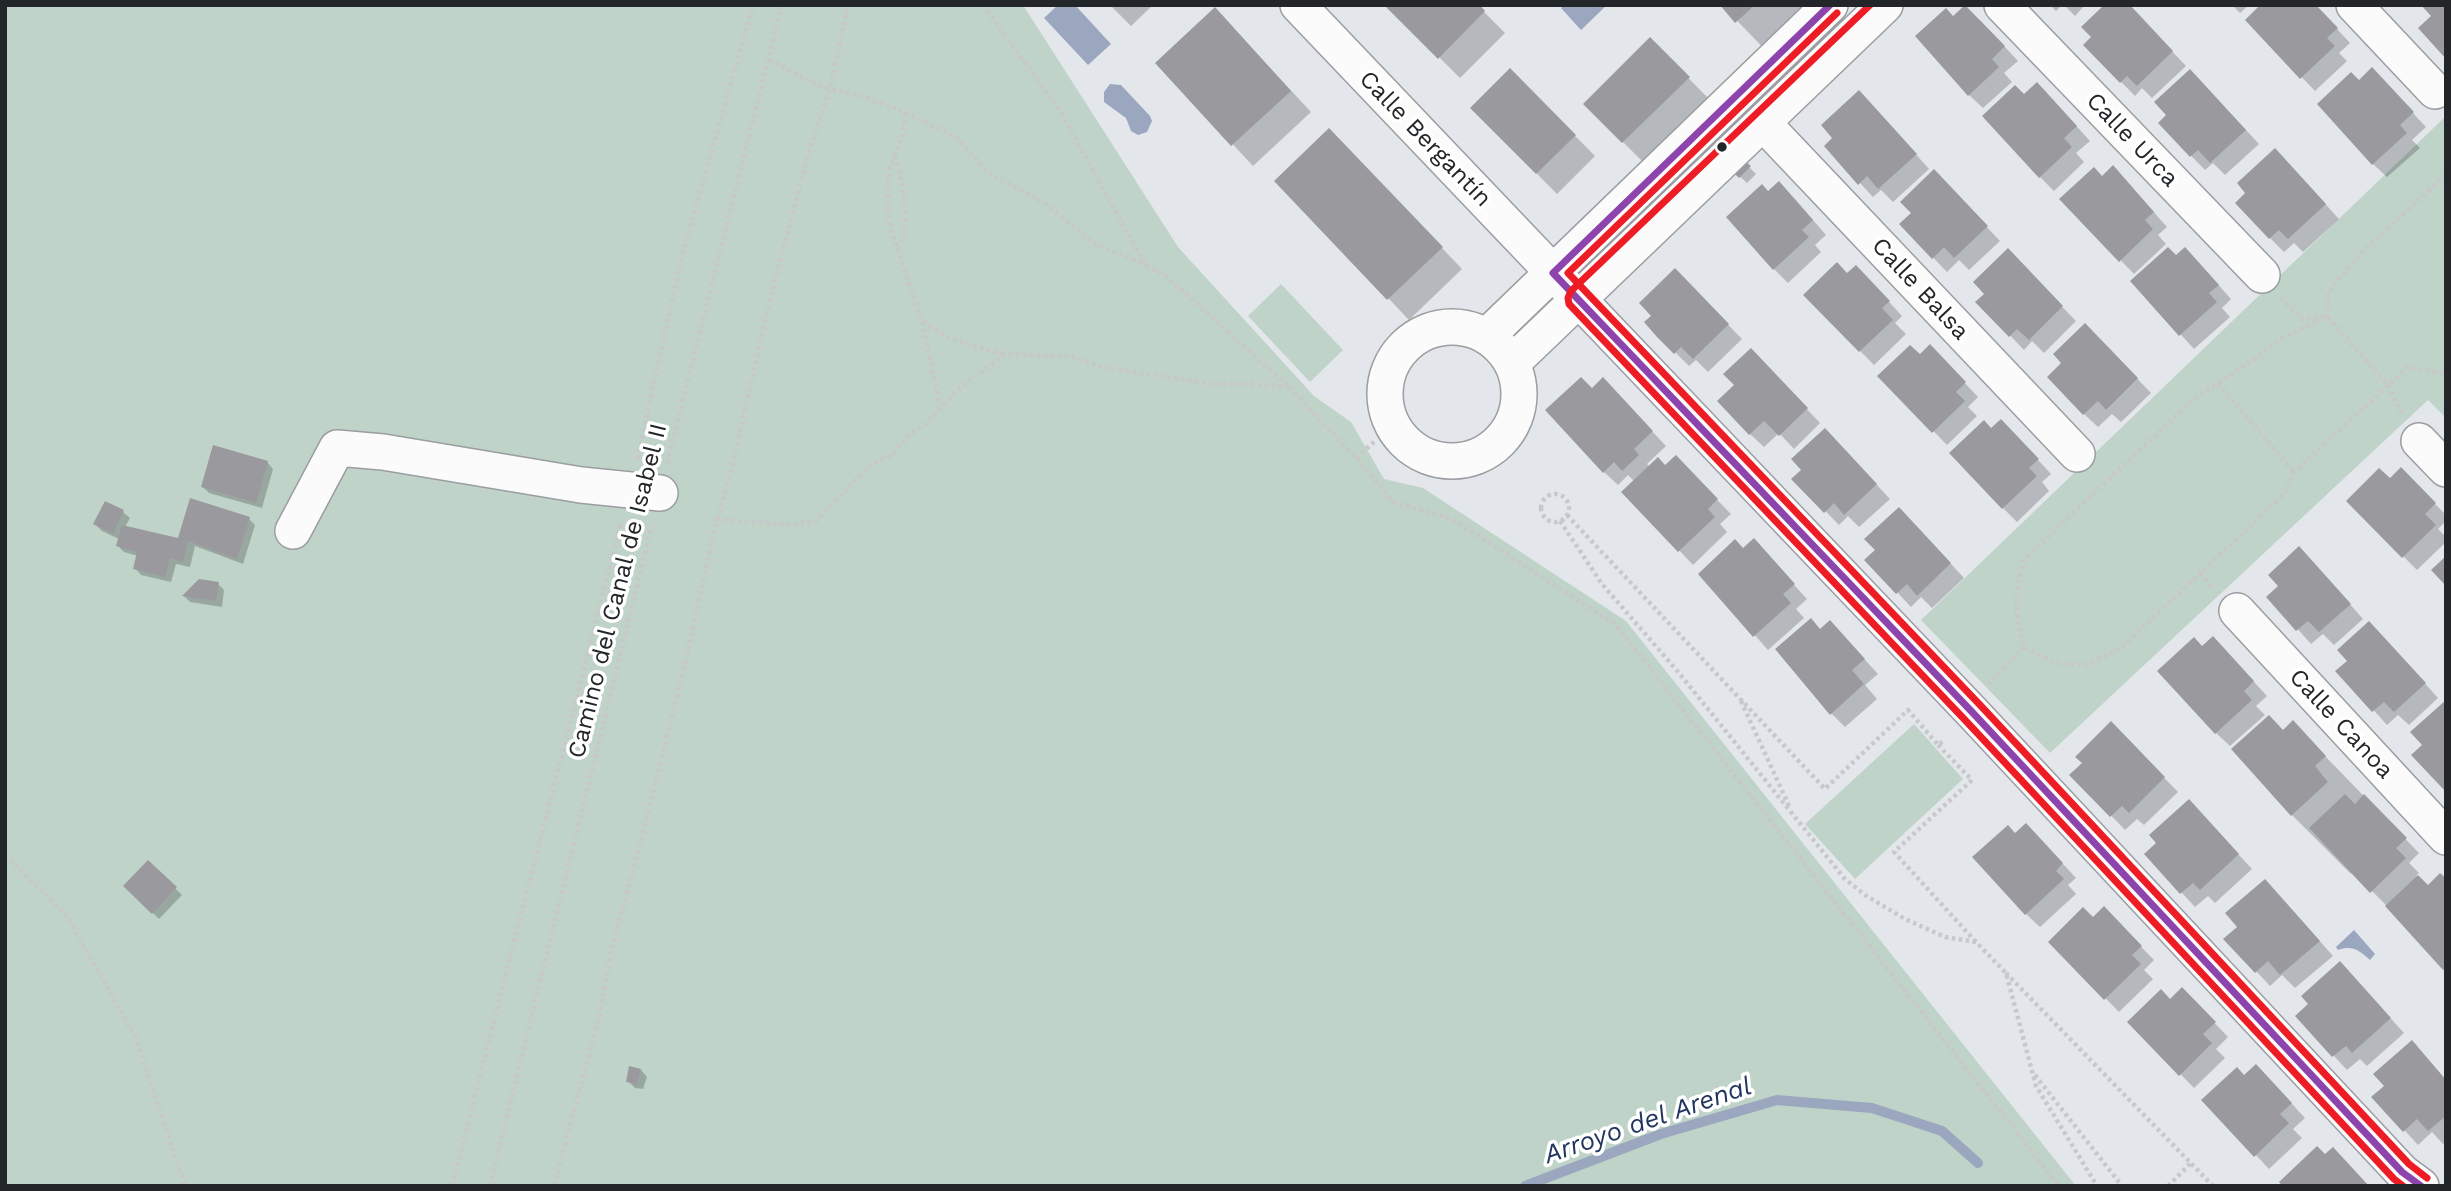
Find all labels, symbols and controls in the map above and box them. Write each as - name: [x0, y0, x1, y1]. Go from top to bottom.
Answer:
- street label: Calle Bergantín: [1353, 65, 1497, 213]
- street label: Calle Urca: [2080, 87, 2184, 193]
- unlabelled marker: [1715, 140, 1729, 154]
- street label: Calle Balsa: [1865, 232, 1975, 346]
- street label: Camino del Canal de Isabel II: [562, 421, 674, 761]
- street label: Calle Canoa: [2283, 663, 2399, 785]
- water label: Arroyo del Arenal: [1540, 1071, 1756, 1171]

